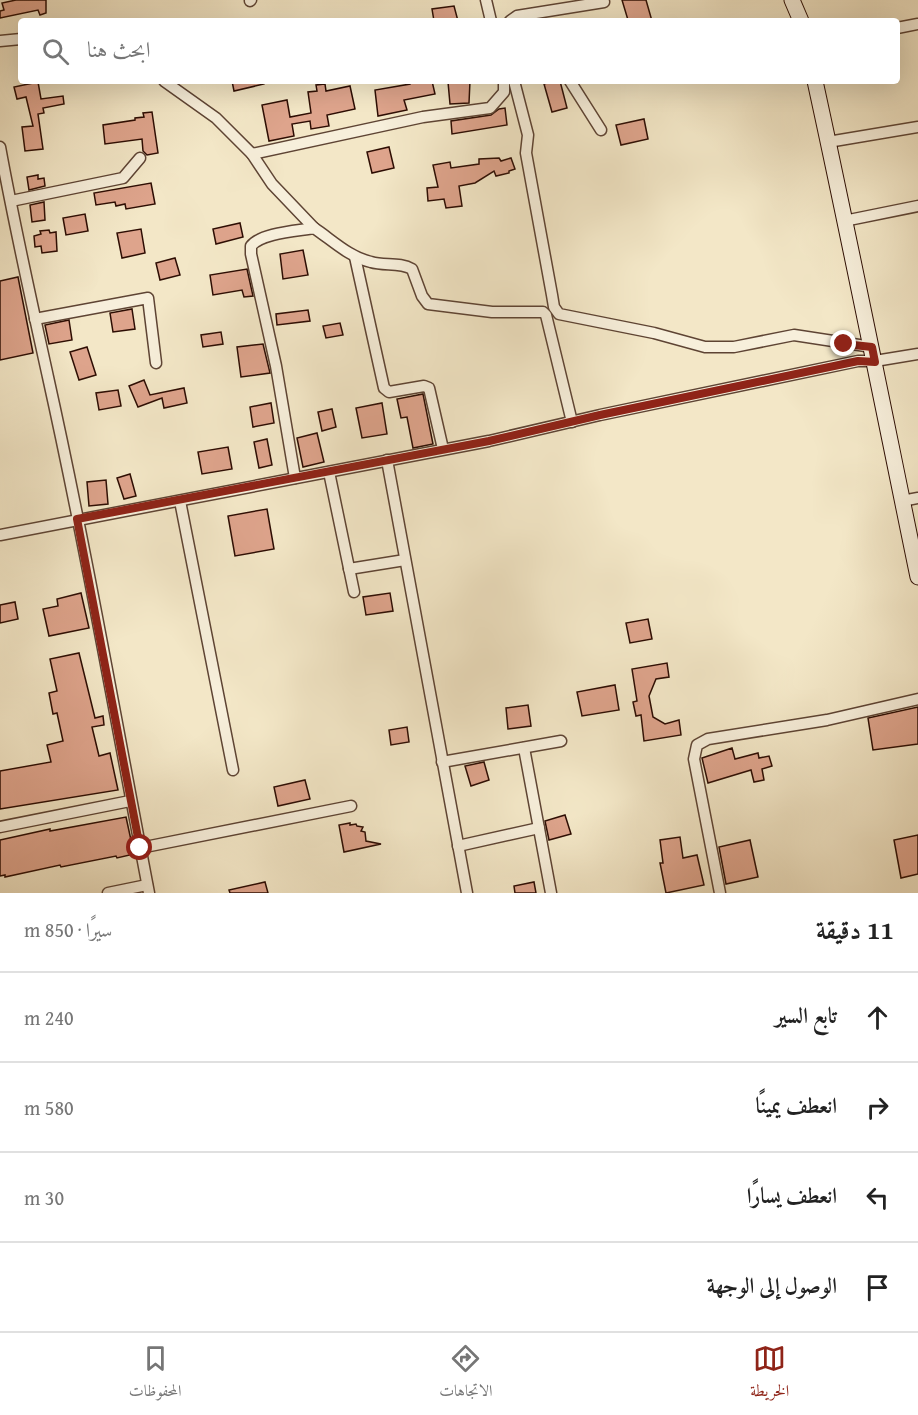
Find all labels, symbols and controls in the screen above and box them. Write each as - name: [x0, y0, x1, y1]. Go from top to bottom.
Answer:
- search box: [18, 18, 900, 84]
- text: ابحث هنا: [87, 33, 151, 65]
- icon: search: [39, 35, 72, 68]
- route end: [830, 330, 856, 356]
- route start: [126, 834, 152, 860]
- text: 11 دقيقة: [816, 910, 894, 949]
- text: سيرًا · 850 m: [24, 915, 112, 944]
- text: تابع السير: [775, 999, 837, 1031]
- icon: ahead: [861, 1001, 894, 1034]
- text: 240 m: [24, 1003, 74, 1032]
- text: انعطف يمينًا: [756, 1089, 837, 1121]
- icon: right: [861, 1091, 894, 1124]
- text: 580 m: [24, 1093, 74, 1122]
- text: انعطف يسارًا: [747, 1179, 837, 1211]
- icon: left: [861, 1181, 894, 1214]
- text: 30 m: [24, 1183, 64, 1212]
- text: الوصول إلى الوجهة: [707, 1269, 837, 1301]
- icon: arrive: [861, 1271, 894, 1304]
- tab: المحفوظات: [129, 1342, 182, 1406]
- tab: الاتجاهات: [439, 1342, 493, 1406]
- tab: الخريطة: [750, 1342, 789, 1406]

